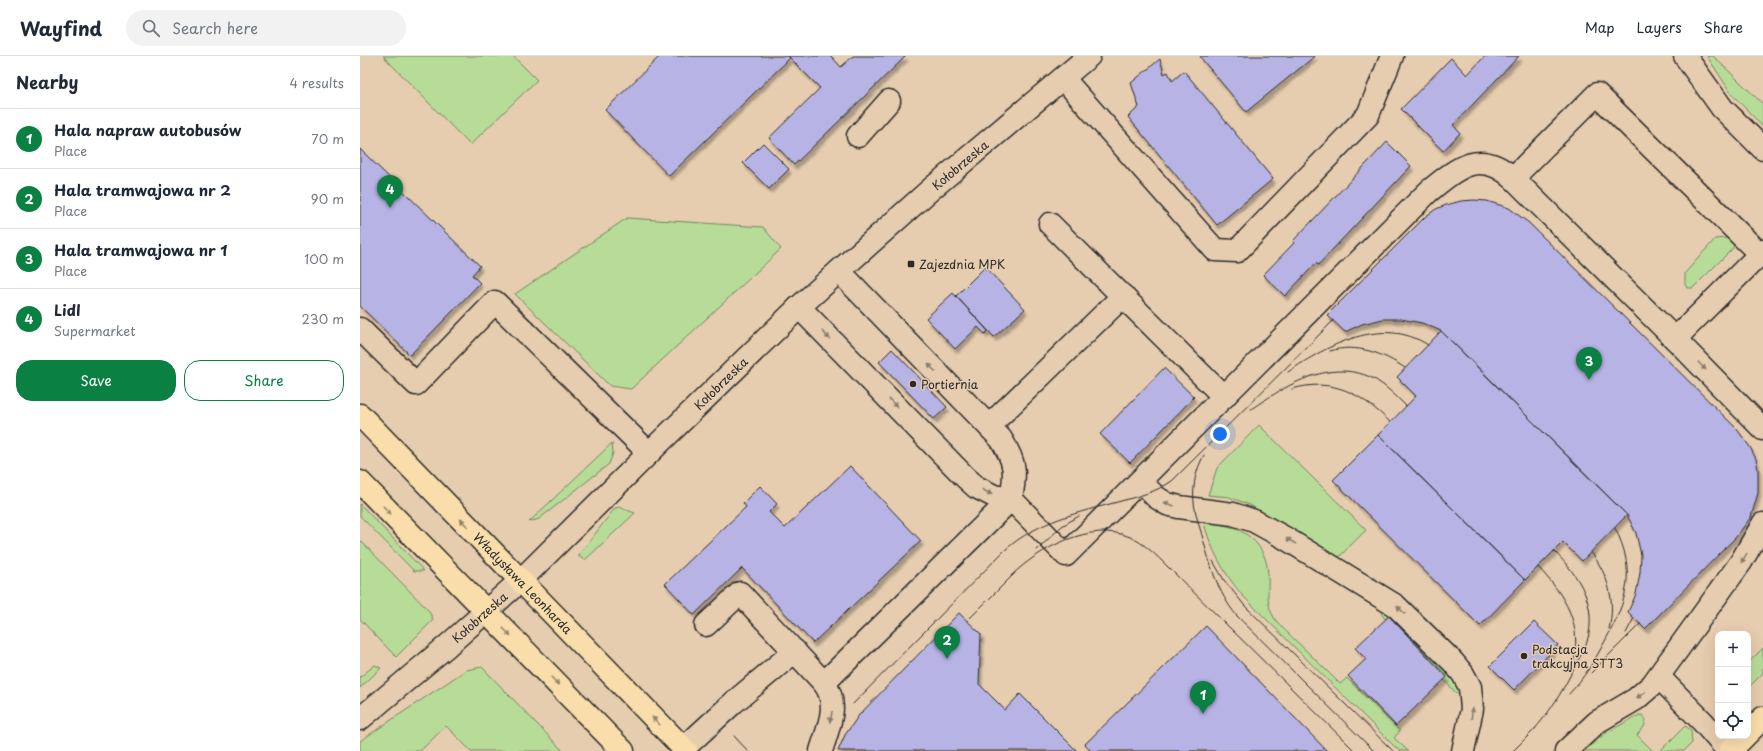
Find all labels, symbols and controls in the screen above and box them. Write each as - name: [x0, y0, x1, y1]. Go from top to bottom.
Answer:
- search box: [126, 10, 406, 46]
- text: Wayfind: [20, 14, 102, 42]
- text: Search here: [172, 16, 258, 39]
- icon: search: [140, 17, 162, 39]
- text: Map: [1585, 17, 1615, 38]
- text: Layers: [1637, 17, 1682, 38]
- text: Share: [1704, 17, 1743, 38]
- text: Nearby: [16, 69, 78, 95]
- text: 4 results: [290, 73, 344, 92]
- text: Hala napraw autobusów: [54, 118, 241, 141]
- text: 1: [26, 129, 32, 148]
- text: 70 m: [311, 129, 344, 148]
- street label: Kołobrzeska: [928, 135, 992, 194]
- text: Place: [54, 141, 87, 160]
- pin: 4: [377, 175, 403, 208]
- text: Hala tramwajowa nr 2: [54, 178, 231, 201]
- text: 2: [24, 189, 34, 208]
- text: 90 m: [311, 189, 344, 208]
- text: Place: [54, 201, 87, 220]
- text: Hala tramwajowa nr 1: [54, 238, 228, 261]
- text: 3: [25, 249, 33, 268]
- text: 100 m: [304, 249, 344, 268]
- place label: Zajezdnia MPK: [919, 255, 1005, 273]
- marker: Zajezdnia MPK: [906, 259, 916, 269]
- text: Place: [54, 261, 87, 280]
- text: Lidl: [54, 298, 81, 321]
- text: 4: [25, 309, 33, 328]
- text: 230 m: [302, 309, 344, 328]
- text: Supermarket: [54, 321, 136, 340]
- one-way arrow: [821, 330, 831, 340]
- pin: 3: [1576, 347, 1602, 380]
- street label: Kołobrzeska: [690, 352, 752, 414]
- button: Save: [16, 360, 176, 401]
- button: Share: [184, 360, 344, 401]
- one-way arrow: [1698, 361, 1707, 371]
- one-way arrow: [928, 363, 937, 373]
- place label: Portiernia: [921, 375, 979, 393]
- marker: Portiernia: [908, 379, 918, 389]
- one-way arrow: [889, 398, 898, 408]
- your location: [1210, 424, 1230, 444]
- one-way arrow: [981, 489, 993, 495]
- one-way arrow: [1162, 500, 1174, 506]
- one-way arrow: [382, 505, 392, 515]
- one-way arrow: [459, 518, 468, 528]
- street label: Władysława Leonharda: [469, 528, 577, 638]
- one-way arrow: [1285, 538, 1297, 545]
- one-way arrow: [1740, 553, 1748, 563]
- street label: Kołobrzeska: [448, 587, 512, 647]
- one-way arrow: [1396, 605, 1406, 615]
- pin: 2: [934, 626, 960, 659]
- one-way arrow: [502, 627, 512, 637]
- map controls: [1715, 631, 1751, 739]
- button: +: [1715, 631, 1751, 667]
- place label: Podstacja trakcyjna STT3: [1532, 640, 1623, 672]
- marker: Podstacja trakcyjna STT3: [1519, 651, 1529, 661]
- button: −: [1715, 667, 1751, 703]
- one-way arrow: [550, 676, 560, 686]
- pin: 1: [1190, 681, 1216, 714]
- one-way arrow: [1635, 691, 1646, 699]
- button: locate: [1715, 703, 1751, 739]
- one-way arrow: [1469, 707, 1475, 719]
- one-way arrow: [827, 710, 833, 723]
- one-way arrow: [651, 716, 661, 726]

